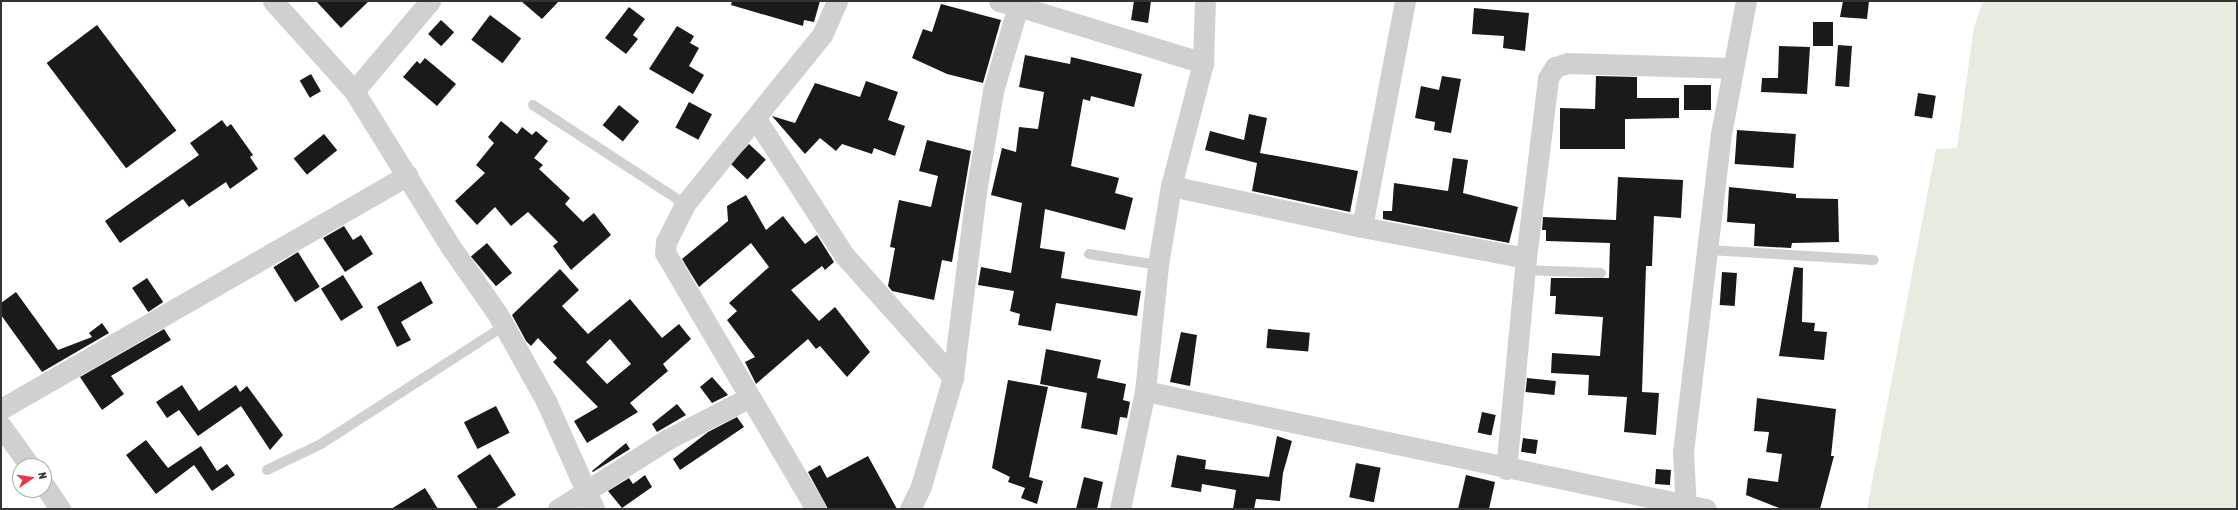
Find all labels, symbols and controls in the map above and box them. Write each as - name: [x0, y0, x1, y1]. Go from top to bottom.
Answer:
- north arrow: [12, 458, 52, 498]
- text: N: [36, 471, 49, 480]

